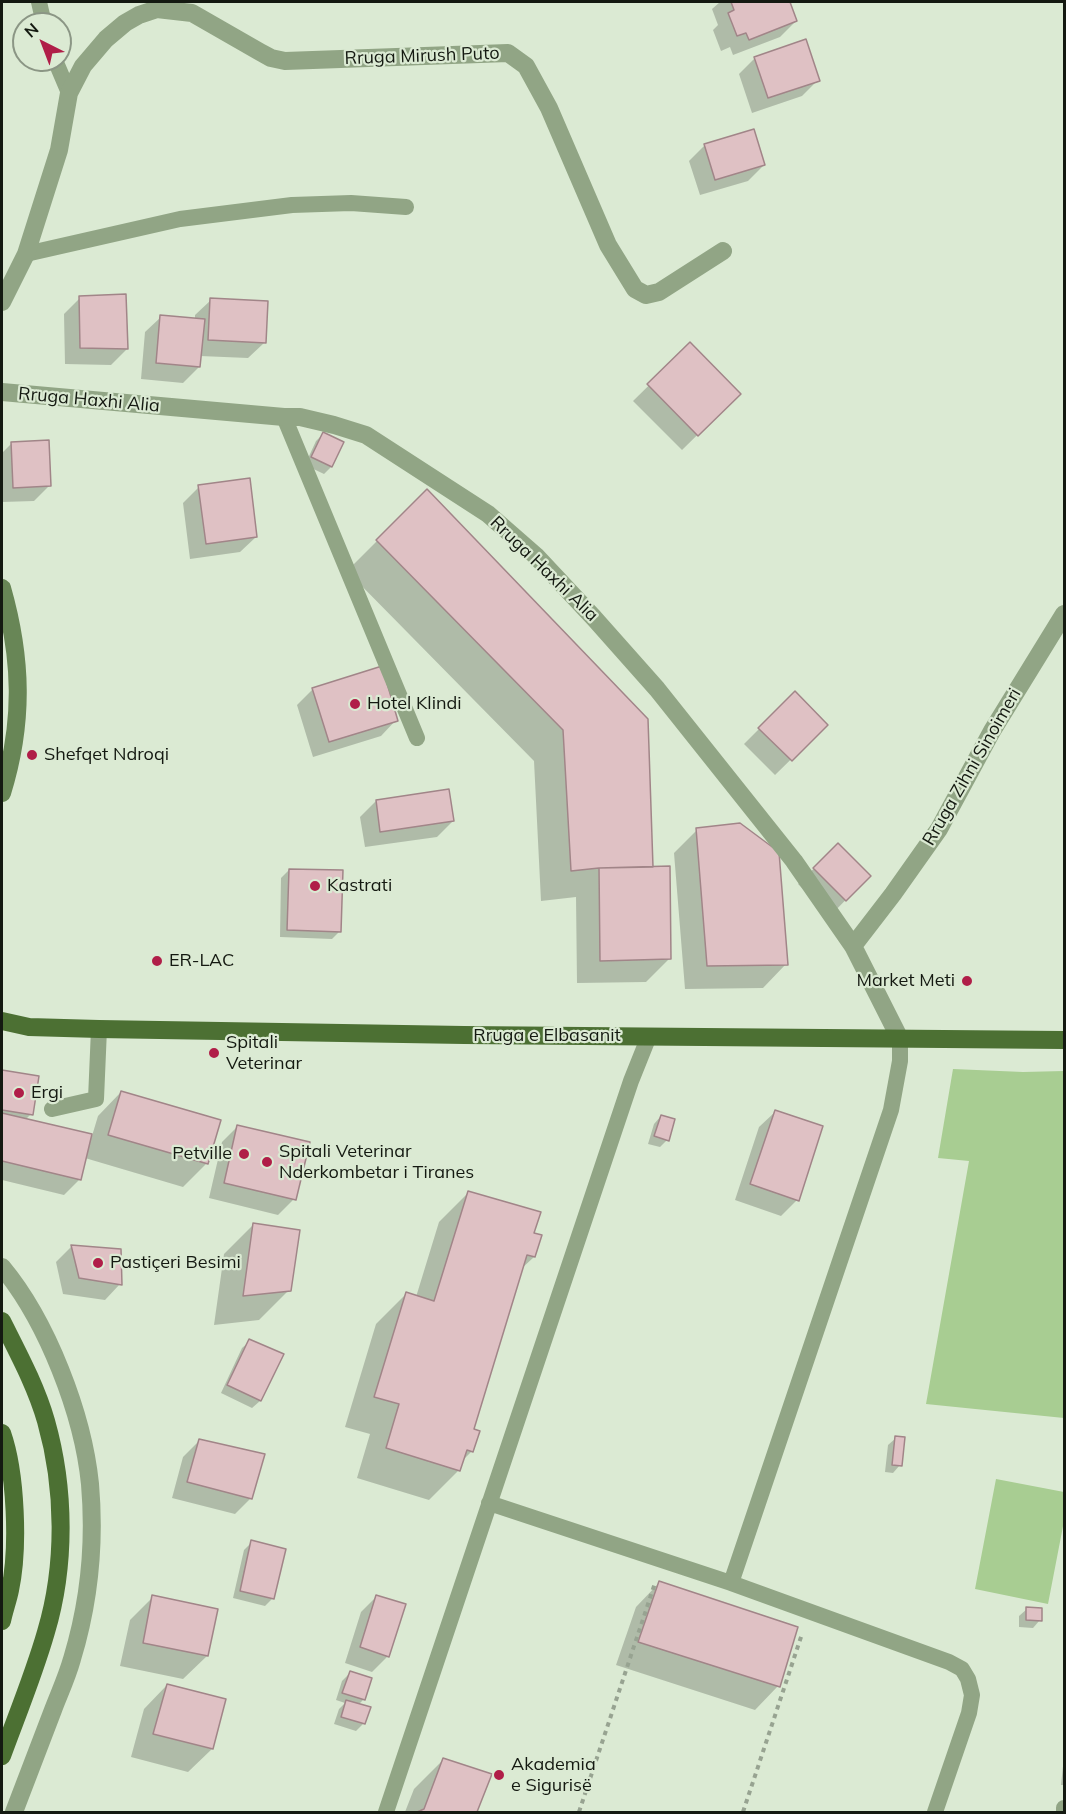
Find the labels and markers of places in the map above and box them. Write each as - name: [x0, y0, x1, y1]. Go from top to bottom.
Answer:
- place label: Hotel Klindi: [367, 693, 462, 715]
- marker: Hotel Klindi: [348, 697, 362, 711]
- place label: Shefqet Ndroqi: [44, 744, 169, 766]
- marker: Shefqet Ndroqi: [25, 748, 39, 762]
- place label: Kastrati: [327, 875, 392, 897]
- marker: Kastrati: [308, 879, 322, 893]
- place label: ER-LAC: [169, 950, 234, 972]
- marker: ER-LAC: [150, 954, 164, 968]
- place label: Market Meti: [857, 970, 955, 992]
- marker: Market Meti: [960, 974, 974, 988]
- place label: Spitali Veterinar: [226, 1032, 302, 1074]
- marker: Spitali Veterinar: [207, 1046, 221, 1060]
- place label: Ergi: [31, 1082, 63, 1104]
- marker: Ergi: [12, 1086, 26, 1100]
- place label: Spitali Veterinar Nderkombetar i Tiranes: [279, 1141, 474, 1184]
- place label: Petville: [172, 1143, 232, 1165]
- marker: Petville: [237, 1147, 251, 1161]
- marker: Spitali Veterinar Nderkombetar i Tiranes: [260, 1155, 274, 1169]
- place label: Pastiçeri Besimi: [110, 1252, 241, 1274]
- marker: Pastiçeri Besimi: [91, 1256, 105, 1270]
- place label: Akademia e Sigurisë: [511, 1754, 596, 1796]
- marker: Akademia e Sigurisë: [492, 1768, 506, 1782]

